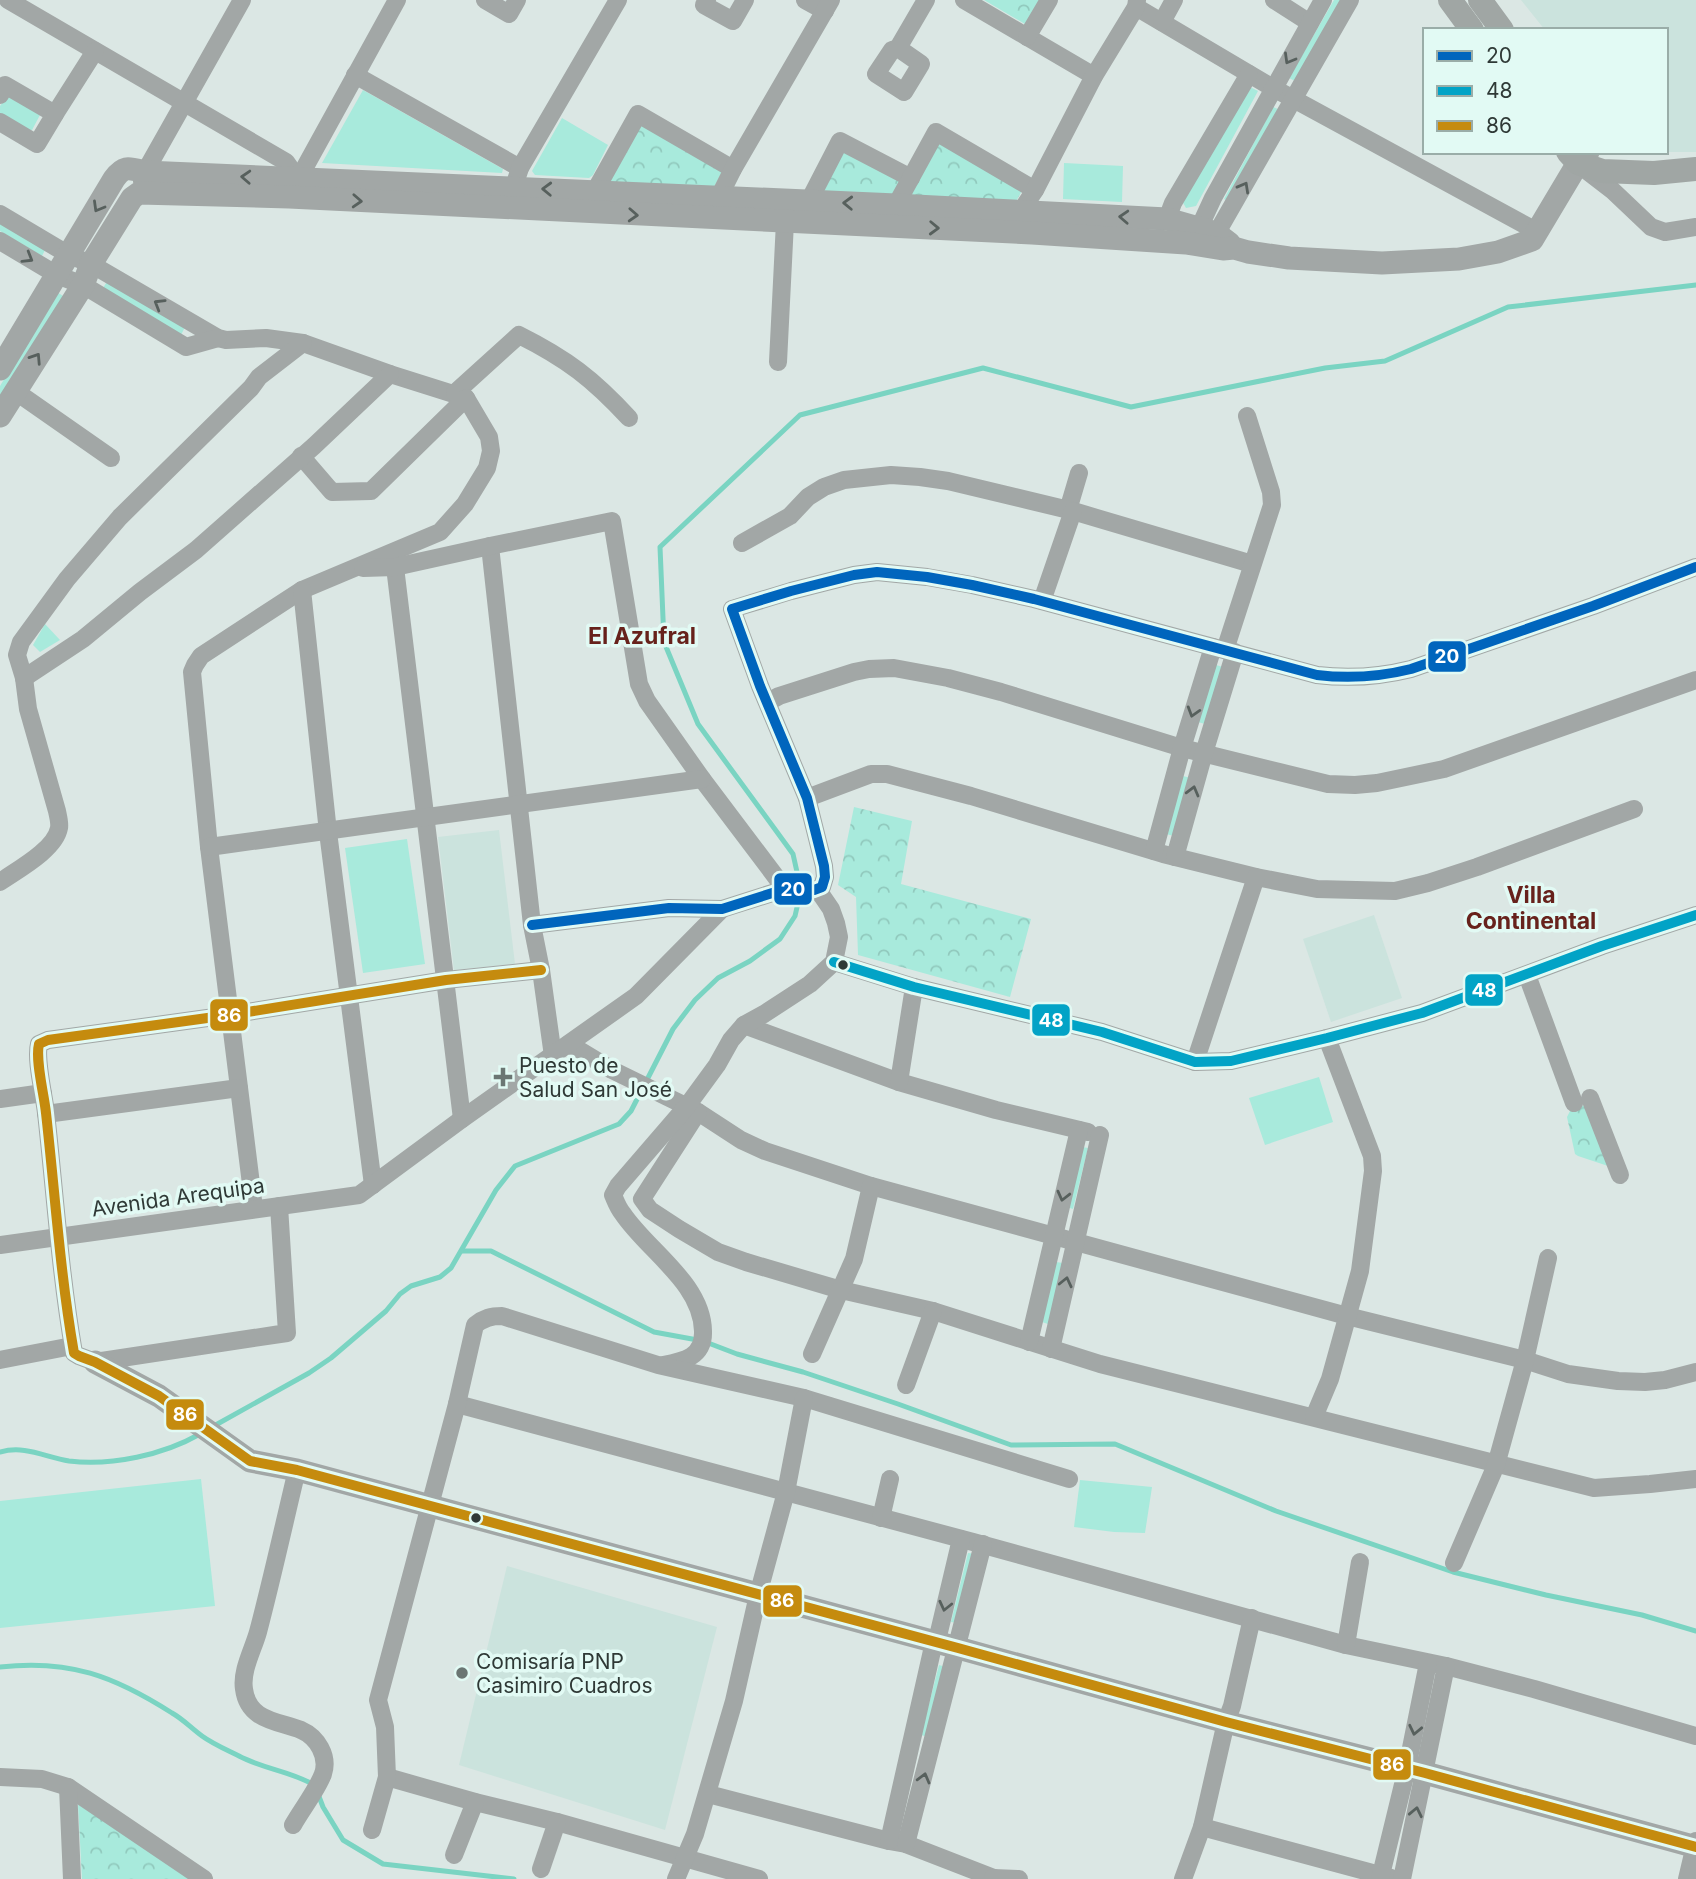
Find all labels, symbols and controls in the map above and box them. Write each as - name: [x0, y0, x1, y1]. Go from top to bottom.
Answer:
- legend: [1423, 28, 1668, 154]
- text: 20: [1486, 43, 1512, 68]
- one-way arrow: [1284, 52, 1297, 65]
- text: 48: [1486, 78, 1513, 103]
- text: 86: [1486, 113, 1512, 138]
- one-way arrow: [241, 169, 252, 184]
- one-way arrow: [541, 182, 552, 197]
- one-way arrow: [1236, 182, 1249, 195]
- one-way arrow: [352, 193, 363, 208]
- one-way arrow: [842, 195, 853, 210]
- one-way arrow: [93, 199, 106, 212]
- one-way arrow: [628, 207, 639, 222]
- one-way arrow: [1118, 209, 1129, 224]
- one-way arrow: [929, 221, 940, 236]
- one-way arrow: [21, 250, 34, 263]
- one-way arrow: [153, 299, 166, 312]
- one-way arrow: [27, 353, 40, 366]
- district label: El Azufral: [588, 622, 696, 650]
- line badge: 20: [1427, 640, 1467, 673]
- text: 20: [1435, 645, 1459, 668]
- one-way arrow: [1186, 706, 1201, 718]
- one-way arrow: [1185, 785, 1199, 797]
- line badge: 20: [773, 872, 813, 906]
- text: 20: [781, 878, 805, 901]
- district label: Villa Continental: [1466, 881, 1596, 935]
- unlabelled marker: [836, 958, 850, 972]
- line badge: 48: [1464, 973, 1504, 1007]
- text: 48: [1471, 979, 1497, 1002]
- line badge: 86: [209, 998, 249, 1032]
- line badge: 48: [1031, 1003, 1071, 1037]
- text: 86: [217, 1004, 241, 1027]
- text: 48: [1038, 1009, 1064, 1032]
- place label: Puesto de Salud San José: [519, 1053, 672, 1102]
- marker: Puesto de Salud San José: [493, 1067, 513, 1087]
- street label: Avenida Arequipa: [90, 1172, 266, 1222]
- one-way arrow: [1057, 1190, 1071, 1202]
- one-way arrow: [1058, 1276, 1073, 1288]
- line badge: 86: [165, 1398, 205, 1431]
- text: 86: [173, 1403, 197, 1426]
- unlabelled marker: [469, 1511, 483, 1525]
- line badge: 86: [762, 1584, 803, 1618]
- text: 86: [770, 1589, 794, 1612]
- one-way arrow: [939, 1600, 954, 1612]
- place label: Comisaría PNP Casimiro Cuadros: [476, 1649, 652, 1698]
- marker: Comisaría PNP Casimiro Cuadros: [454, 1665, 470, 1681]
- one-way arrow: [1408, 1724, 1423, 1736]
- line badge: 86: [1372, 1748, 1412, 1781]
- text: 86: [1380, 1753, 1404, 1776]
- one-way arrow: [916, 1772, 930, 1784]
- one-way arrow: [1408, 1806, 1423, 1818]

